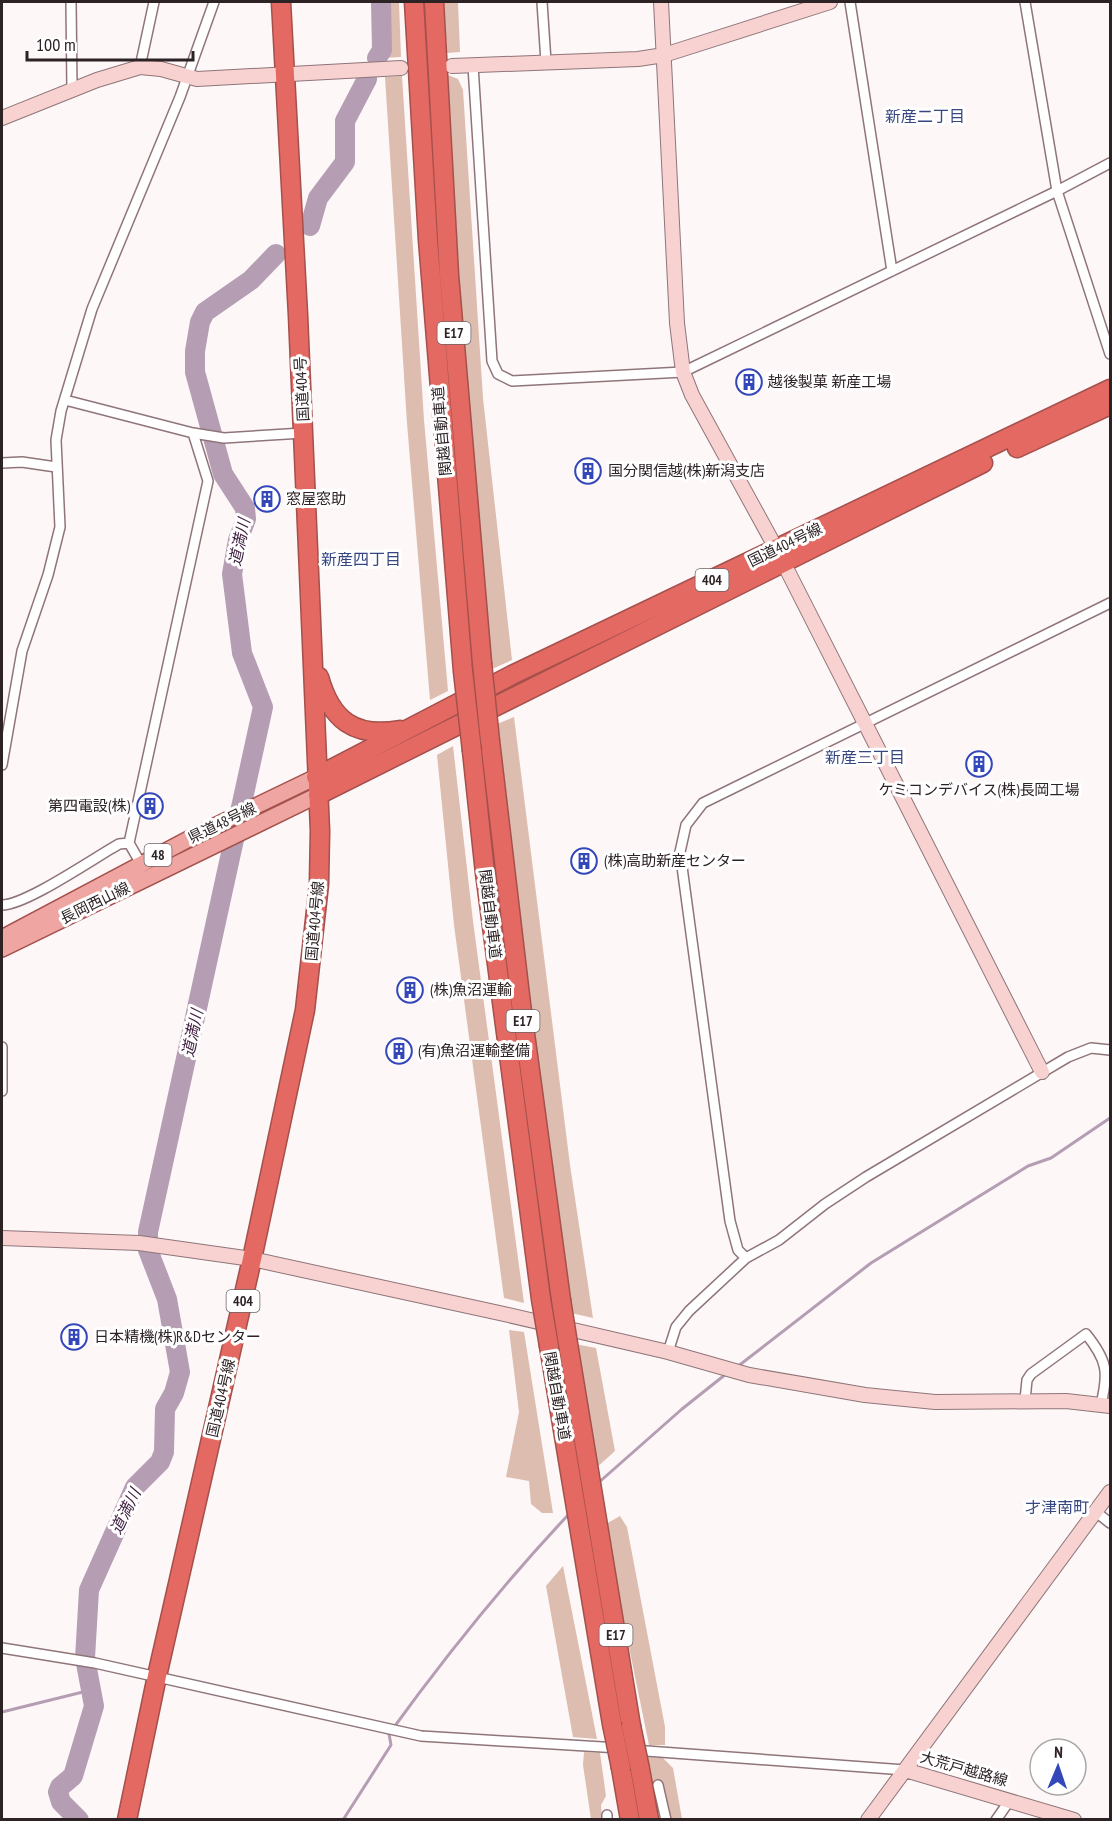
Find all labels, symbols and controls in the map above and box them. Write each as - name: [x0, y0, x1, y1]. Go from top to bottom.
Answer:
- scale bar: [27, 24, 194, 62]
- text: 100 m: [36, 33, 76, 56]
- district label: 新産二丁目: [885, 106, 965, 126]
- road number: E17: [438, 322, 470, 344]
- street label: 国道404号: [290, 356, 313, 422]
- building icon: 越後製菓 新産工場: [734, 367, 764, 397]
- place label: 越後製菓 新産工場: [767, 372, 891, 391]
- street label: 関越自動車道: [428, 385, 455, 477]
- building icon: 国分関信越(株)新潟支店: [573, 456, 603, 486]
- place label: 国分関信越(株)新潟支店: [608, 461, 765, 480]
- building icon: 窓屋窓助: [252, 484, 282, 514]
- place label: 窓屋窓助: [286, 489, 346, 508]
- water label: 道満川: [224, 514, 254, 568]
- street label: 国道404号線: [745, 518, 825, 571]
- district label: 新産四丁目: [321, 549, 401, 569]
- road number: 404: [696, 569, 728, 591]
- district label: 新産三丁目: [825, 747, 905, 767]
- building icon: ケミコンデバイス(株)長岡工場: [964, 749, 994, 779]
- place label: ケミコンデバイス(株)長岡工場: [878, 780, 1080, 799]
- building icon: 第四電設(株): [135, 791, 165, 821]
- place label: 第四電設(株): [48, 796, 130, 815]
- street label: 県道48号線: [185, 798, 259, 847]
- road number: 48: [144, 844, 172, 866]
- building icon: (株)高助新産センター: [569, 846, 599, 876]
- place label: (株)高助新産センター: [604, 851, 746, 870]
- street label: 関越自動車道: [476, 868, 505, 960]
- street label: 長岡西山線: [57, 878, 133, 928]
- street label: 国道404号線: [302, 880, 327, 962]
- building icon: (株)魚沼運輸: [395, 975, 425, 1005]
- place label: (株)魚沼運輸: [430, 980, 512, 999]
- water label: 道満川: [177, 1005, 207, 1059]
- road number: E17: [506, 1010, 540, 1032]
- building icon: (有)魚沼運輸整備: [384, 1036, 414, 1066]
- place label: (有)魚沼運輸整備: [418, 1041, 530, 1060]
- road number: 404: [226, 1290, 260, 1312]
- building icon: 日本精機(株)R&Dセンター: [59, 1322, 89, 1352]
- place label: 日本精機(株)R&Dセンター: [94, 1327, 261, 1346]
- street label: 関越自動車道: [540, 1350, 575, 1442]
- street label: 国道404号線: [202, 1357, 239, 1439]
- water label: 道満川: [105, 1483, 145, 1537]
- district label: 才津南町: [1025, 1497, 1089, 1517]
- road number: E17: [600, 1624, 632, 1646]
- north arrow: [1028, 1737, 1088, 1797]
- text: N: [1054, 1742, 1063, 1762]
- street label: 大荒戸越路線: [918, 1747, 1010, 1790]

